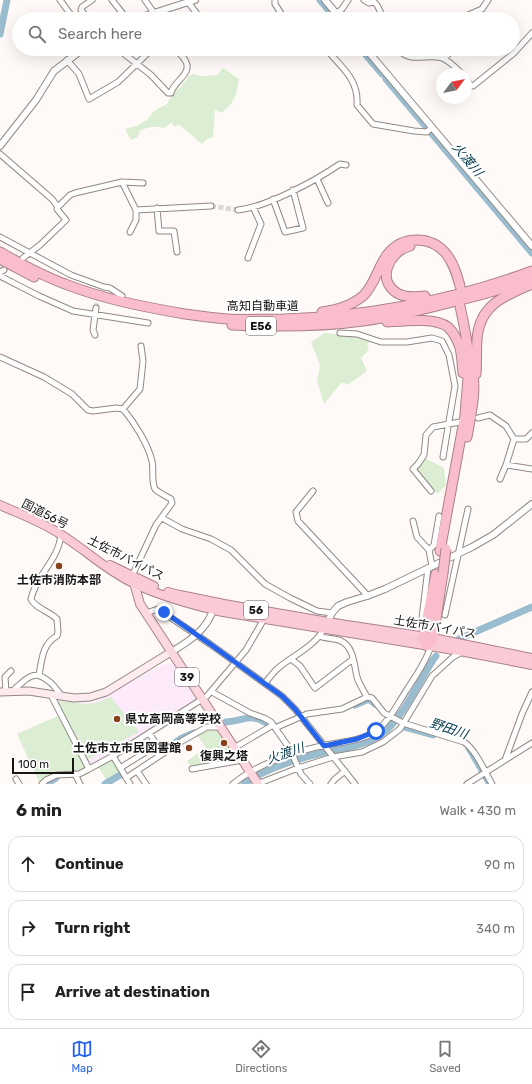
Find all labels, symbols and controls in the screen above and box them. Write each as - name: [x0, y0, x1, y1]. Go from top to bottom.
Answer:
- search box: [12, 12, 520, 56]
- icon: search: [26, 23, 48, 45]
- text: Search here: [58, 25, 142, 43]
- north arrow: [436, 68, 472, 104]
- water label: 火渡川: [449, 140, 487, 181]
- street label: 高知自動車道: [227, 299, 299, 313]
- road number: E56: [246, 317, 276, 335]
- street label: 国道56号: [19, 496, 71, 532]
- street label: 土佐市バイパス: [86, 533, 166, 583]
- marker: 土佐市消防本部: [54, 561, 64, 571]
- place label: 土佐市消防本部: [17, 573, 101, 587]
- road number: 56: [244, 601, 268, 619]
- route end: [155, 603, 173, 621]
- street label: 土佐市バイパス: [393, 613, 477, 641]
- road number: 39: [175, 668, 199, 686]
- place label: 県立高岡高等学校: [125, 712, 221, 726]
- marker: 県立高岡高等学校: [112, 714, 122, 724]
- water label: 野田川: [428, 715, 472, 743]
- route start: [367, 722, 385, 740]
- marker: 復興之塔: [219, 738, 229, 748]
- water label: 火渡川: [264, 739, 308, 767]
- place label: 土佐市立市民図書館: [73, 741, 181, 755]
- marker: 土佐市立市民図書館: [184, 743, 194, 753]
- place label: 復興之塔: [200, 749, 248, 763]
- scale bar: [12, 756, 74, 775]
- text: 100 m: [18, 758, 49, 771]
- text: 6 min: [16, 800, 62, 820]
- text: Walk · 430 m: [439, 803, 516, 818]
- icon: ahead: [17, 853, 39, 875]
- text: Continue: [55, 855, 124, 873]
- text: 90 m: [484, 857, 515, 872]
- icon: right: [17, 917, 39, 939]
- text: Turn right: [55, 919, 130, 937]
- text: 340 m: [476, 921, 515, 936]
- icon: arrive: [17, 981, 39, 1003]
- text: Arrive at destination: [55, 983, 210, 1001]
- tab: Map: [71, 1038, 93, 1075]
- tab: Directions: [235, 1038, 287, 1075]
- tab: Saved: [430, 1038, 461, 1075]

